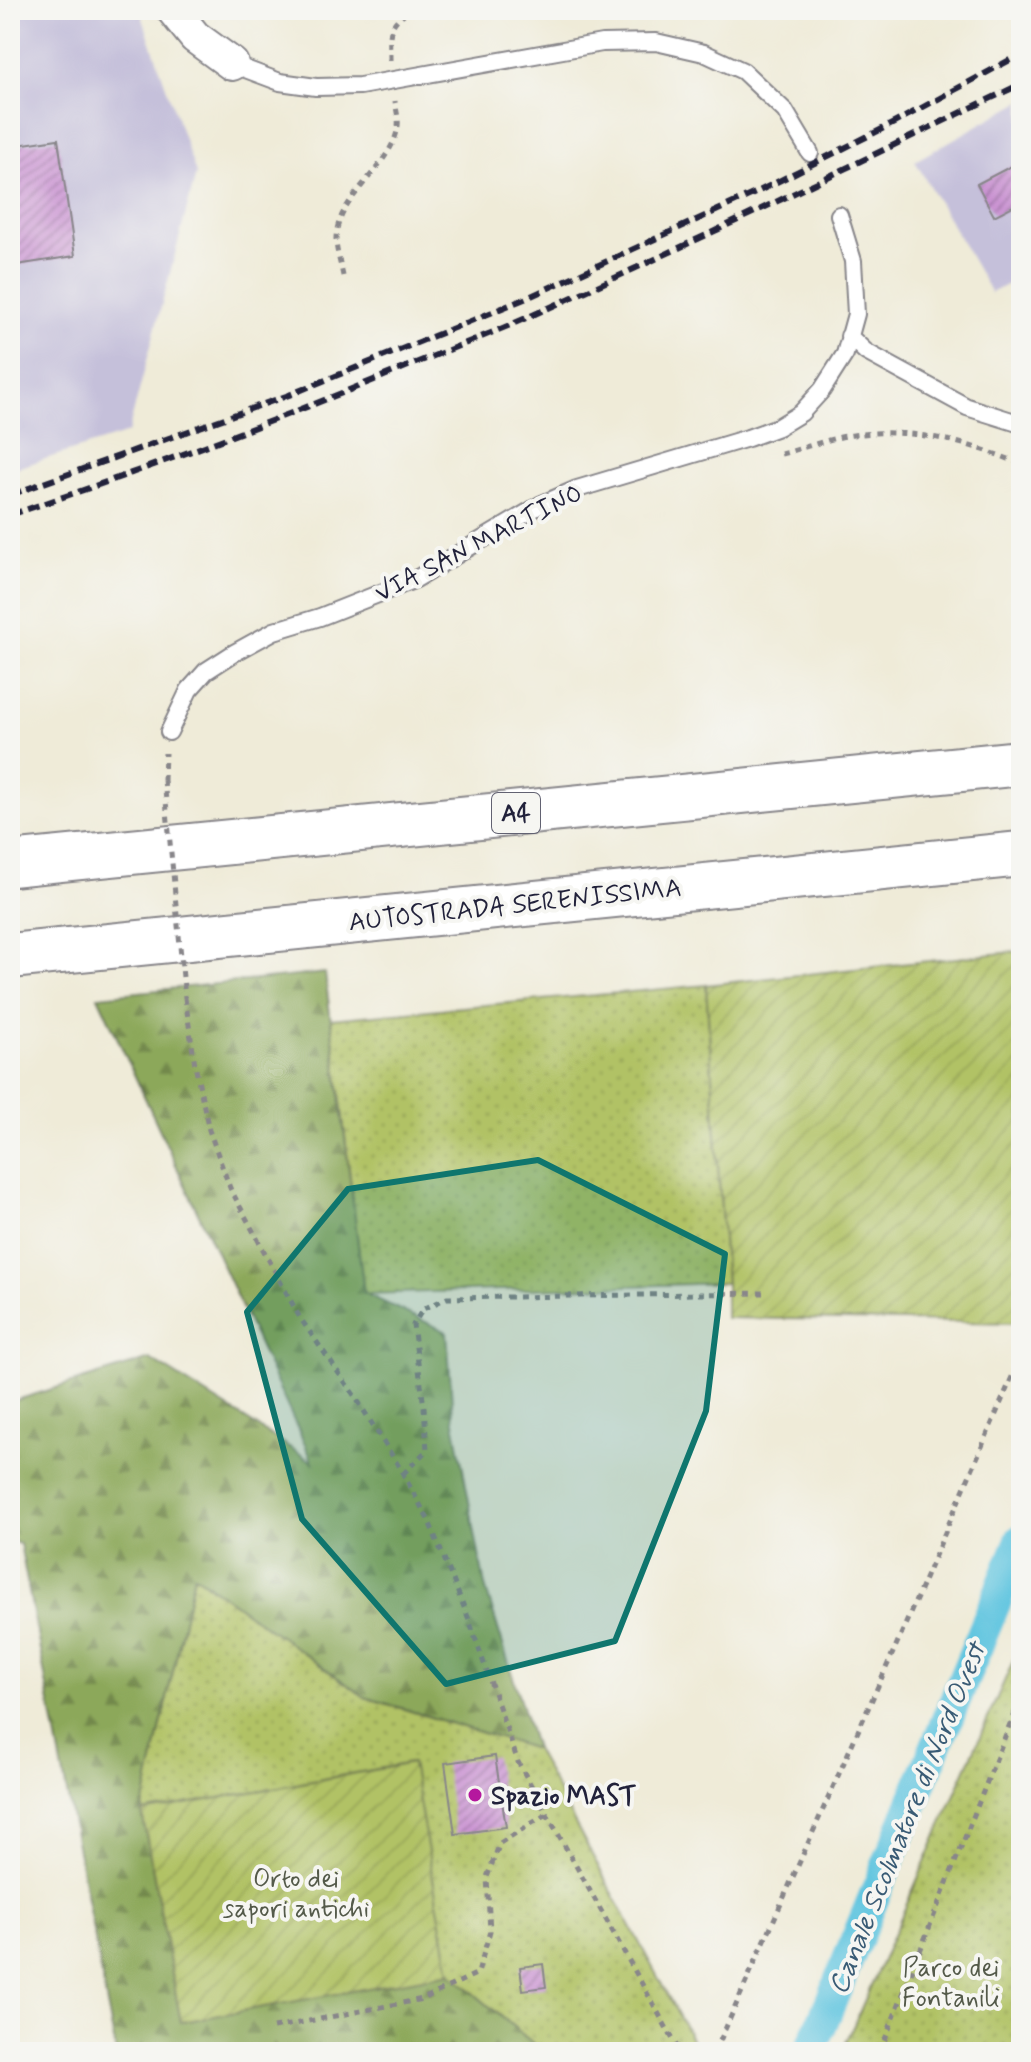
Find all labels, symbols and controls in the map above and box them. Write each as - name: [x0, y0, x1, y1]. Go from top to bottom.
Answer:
- street label: VIA SAN MARTINO: [369, 477, 588, 611]
- road number: A4: [492, 793, 540, 833]
- street label: AUTOSTRADA SERENISSIMA: [347, 872, 683, 940]
- water label: Canale Scolmatore di Nord Ovest: [821, 1634, 997, 2000]
- place label: Spazio MAST: [491, 1780, 637, 1814]
- marker: Spazio MAST: [466, 1786, 484, 1804]
- park label: Orto dei sapori antichi: [223, 1863, 369, 1927]
- park label: Parco dei Fontanili: [902, 1952, 1000, 2016]

